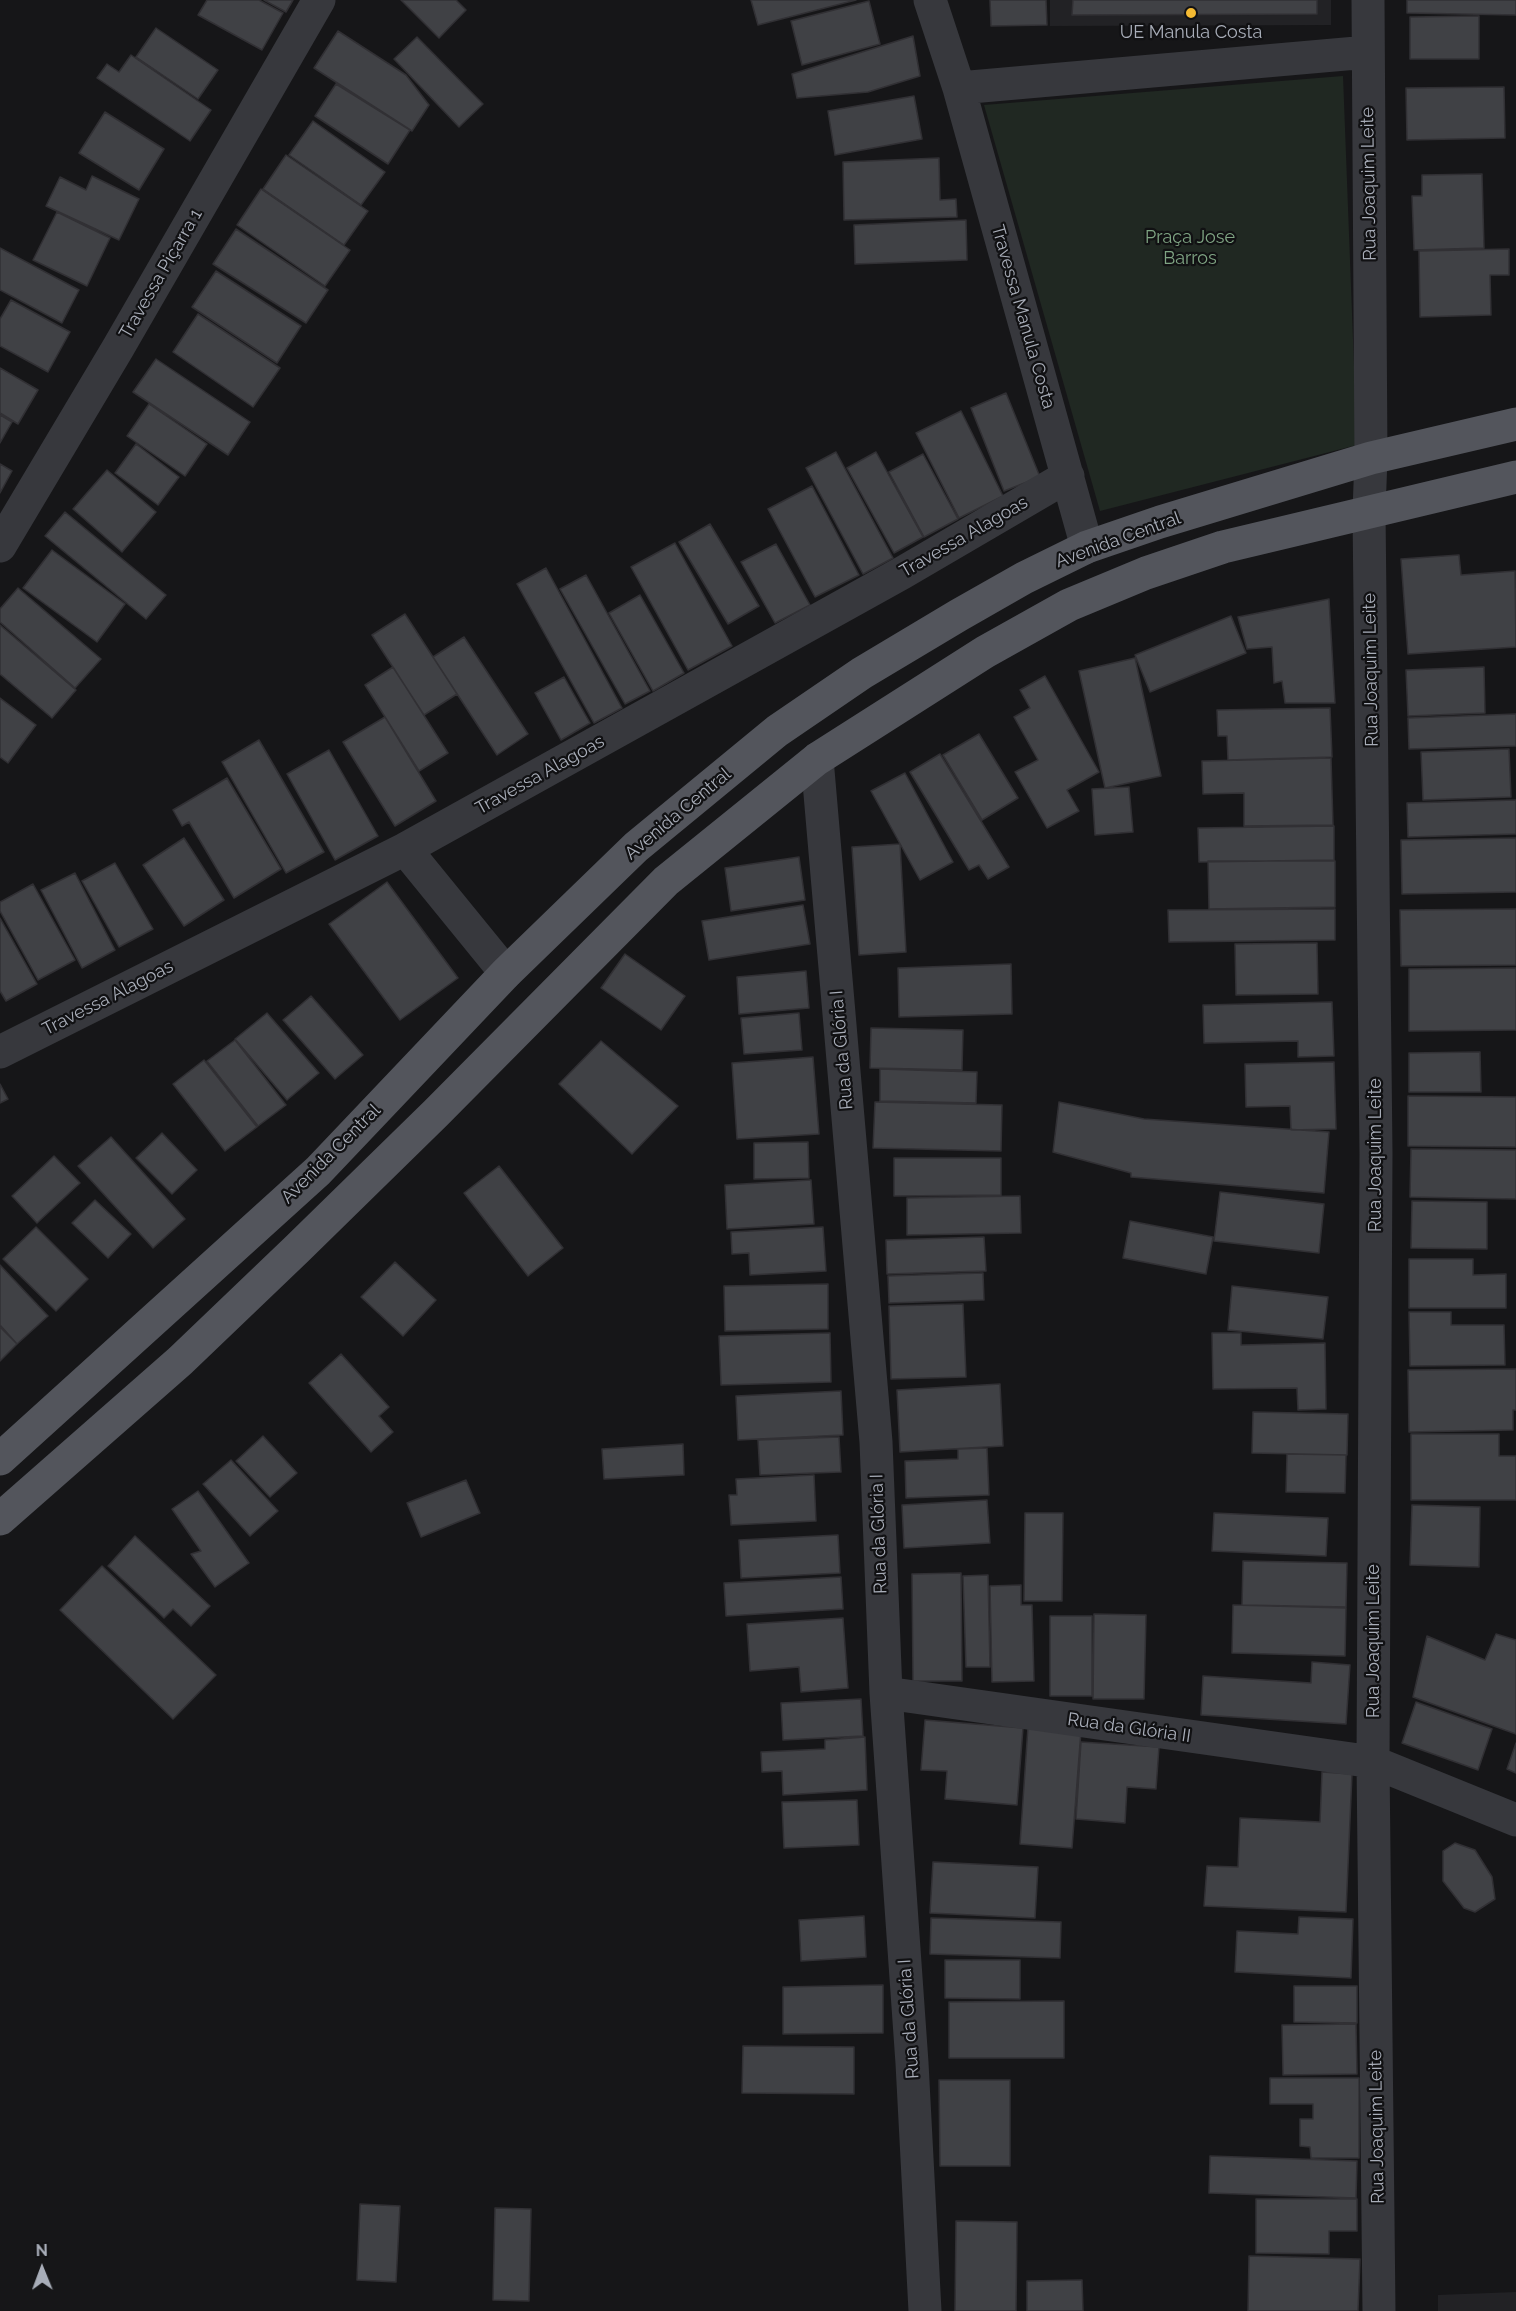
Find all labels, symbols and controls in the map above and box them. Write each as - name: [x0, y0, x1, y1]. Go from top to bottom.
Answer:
- marker: UE Manula Costa: [1184, 6, 1198, 20]
- place label: UE Manula Costa: [1120, 22, 1262, 44]
- street label: Rua Joaquim Leite: [1357, 107, 1381, 261]
- street label: Travessa Piçarra 1: [115, 205, 207, 343]
- street label: Travessa Manula Costa: [986, 223, 1060, 411]
- park label: Praça Jose Barros: [1145, 227, 1235, 270]
- street label: Travessa Alagoas: [896, 492, 1032, 582]
- street label: Avenida Central: [1052, 507, 1184, 573]
- street label: Rua Joaquim Leite: [1359, 593, 1383, 747]
- street label: Travessa Alagoas: [472, 731, 608, 819]
- street label: Avenida Central: [621, 763, 735, 865]
- street label: Travessa Alagoas: [39, 956, 177, 1040]
- street label: Rua da Glória I: [826, 989, 858, 1111]
- street label: Rua Joaquim Leite: [1365, 1078, 1387, 1232]
- street label: Avenida Central: [277, 1100, 385, 1208]
- street label: Rua da Glória I: [866, 1474, 892, 1594]
- street label: Rua Joaquim Leite: [1363, 1564, 1385, 1718]
- street label: Rua da Glória II: [1066, 1709, 1192, 1747]
- street label: Rua da Glória I: [894, 1958, 924, 2080]
- street label: Rua Joaquim Leite: [1365, 2050, 1389, 2204]
- north arrow: [12, 2239, 72, 2299]
- text: N: [35, 2241, 48, 2260]

